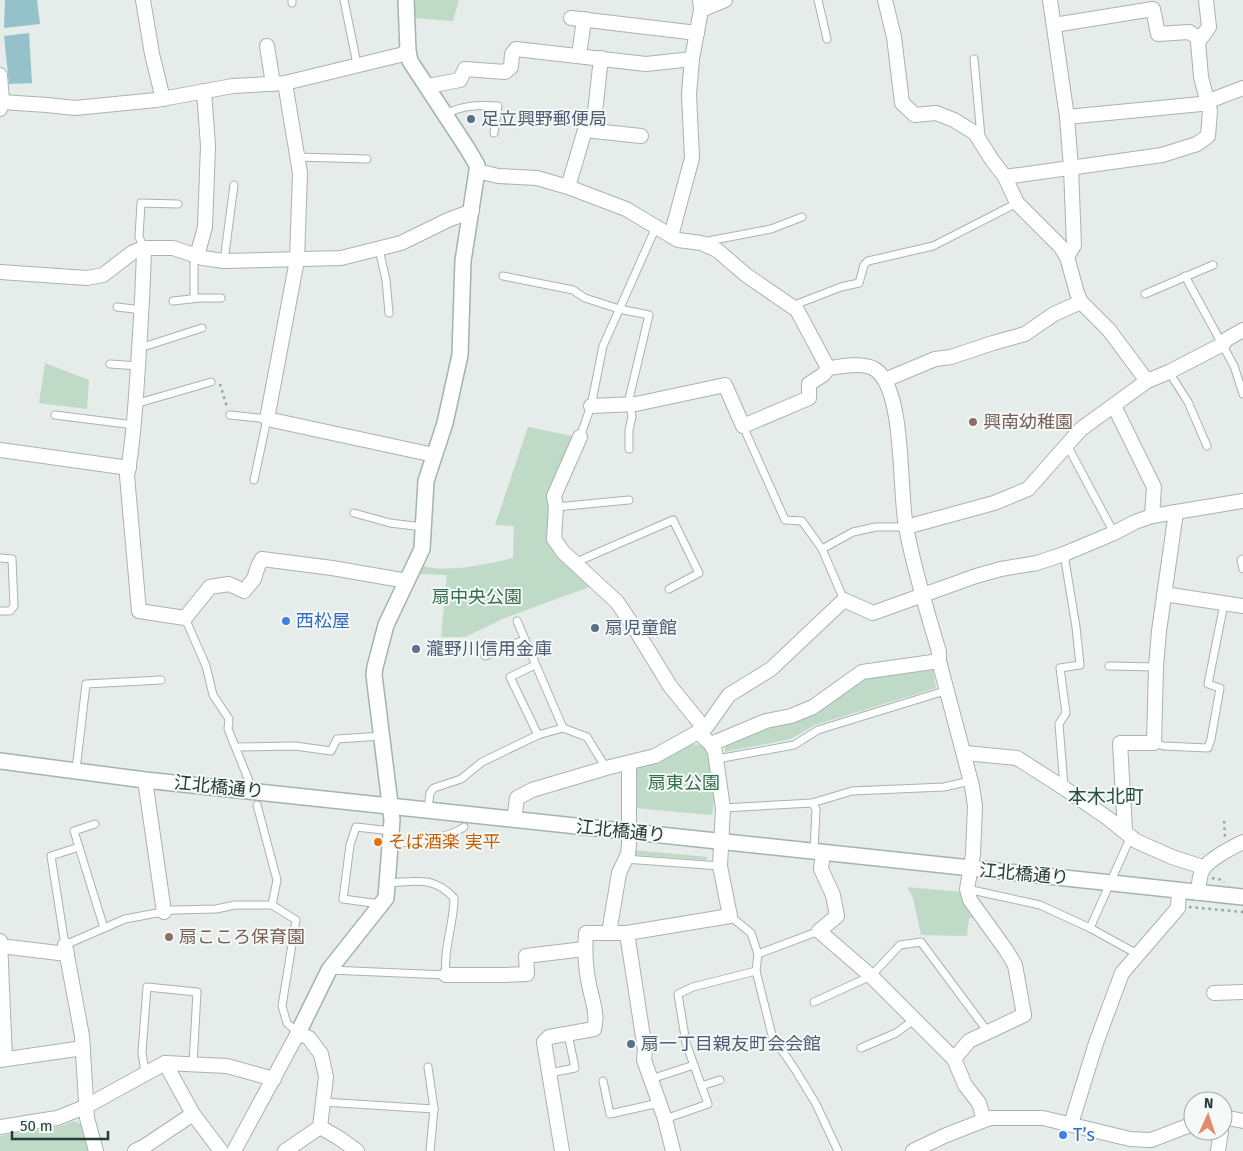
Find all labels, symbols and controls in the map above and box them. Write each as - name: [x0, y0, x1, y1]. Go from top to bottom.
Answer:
- place label: 足立興野郵便局: [481, 108, 607, 130]
- marker: 足立興野郵便局: [465, 113, 477, 125]
- place label: 興南幼稚園: [983, 411, 1073, 433]
- marker: 興南幼稚園: [967, 416, 979, 428]
- park label: 扇中央公園: [432, 586, 522, 608]
- place label: 西松屋: [296, 610, 350, 632]
- marker: 西松屋: [280, 615, 292, 627]
- place label: 扇児童館: [605, 617, 677, 639]
- marker: 扇児童館: [589, 622, 601, 634]
- place label: 瀧野川信用金庫: [426, 638, 552, 660]
- marker: 瀧野川信用金庫: [410, 643, 422, 655]
- street label: 江北橋通り: [173, 771, 265, 803]
- park label: 扇東公園: [648, 772, 720, 794]
- district label: 本木北町: [1068, 785, 1144, 808]
- street label: 江北橋通り: [575, 815, 667, 847]
- place label: そば酒楽 実平: [388, 831, 501, 853]
- marker: そば酒楽 実平: [372, 836, 384, 848]
- street label: 江北橋通り: [978, 859, 1070, 889]
- place label: 扇こころ保育園: [179, 926, 305, 948]
- marker: 扇こころ保育園: [163, 931, 175, 943]
- place label: 扇一丁目親友町会会館: [641, 1033, 821, 1055]
- marker: 扇一丁目親友町会会館: [625, 1038, 637, 1050]
- north arrow: [1183, 1091, 1233, 1141]
- text: N: [1204, 1095, 1214, 1112]
- scale bar: [12, 1108, 109, 1140]
- text: 50 m: [20, 1117, 53, 1135]
- place label: T’s: [1073, 1124, 1095, 1146]
- marker: T’s: [1057, 1129, 1069, 1141]

